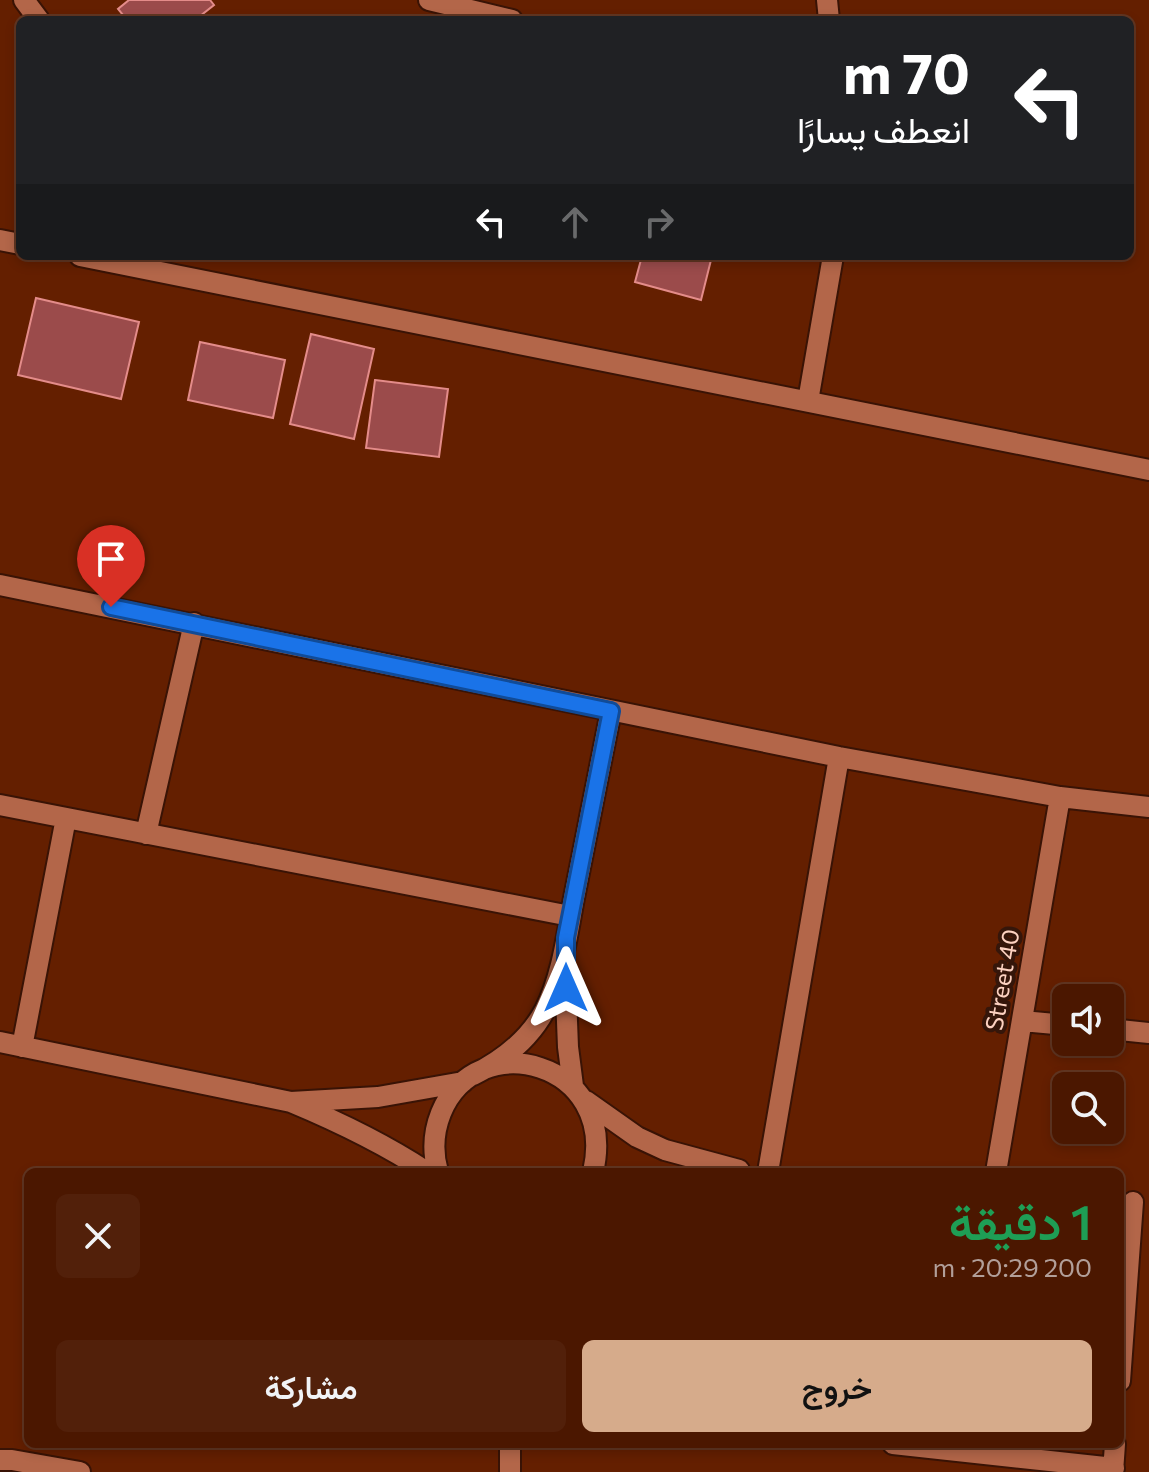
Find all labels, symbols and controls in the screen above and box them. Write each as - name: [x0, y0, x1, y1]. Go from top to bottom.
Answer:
- text: 70 m: [843, 37, 970, 106]
- icon: left: [998, 48, 1102, 152]
- text: انعطف يسارًا: [797, 106, 970, 150]
- icon: left: [469, 200, 513, 244]
- icon: ahead: [553, 200, 597, 244]
- icon: right: [637, 200, 681, 244]
- pin: [77, 525, 145, 607]
- icon: arrive: [89, 537, 133, 581]
- street label: Street 40: [978, 927, 1025, 1033]
- position arrow: [524, 946, 608, 1030]
- map controls: [1052, 984, 1124, 1144]
- button: sound: [1052, 984, 1124, 1056]
- button: search: [1052, 1072, 1124, 1144]
- text: 1 دقيقة: [949, 1191, 1092, 1250]
- button: close: [56, 1194, 140, 1278]
- text: 200 m · 20:29: [932, 1251, 1092, 1282]
- button: مشاركة: [56, 1340, 566, 1432]
- button: خروج: [582, 1340, 1092, 1432]

